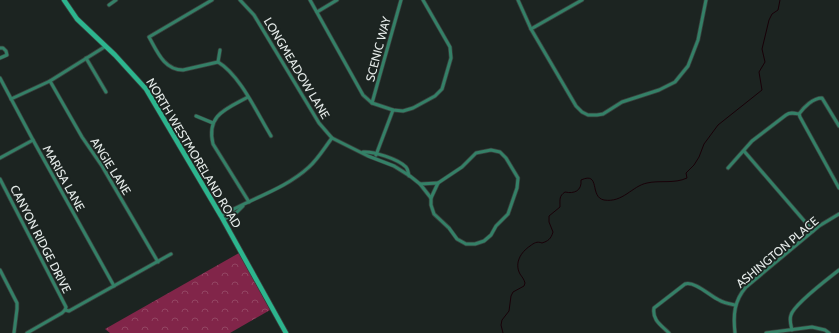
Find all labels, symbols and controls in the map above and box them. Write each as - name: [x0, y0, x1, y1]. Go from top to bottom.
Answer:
- street label: LONGMEADOW LANE: [261, 15, 333, 122]
- street label: SCENIC WAY: [362, 15, 394, 83]
- street label: NORTH WESTMORELAND ROAD: [143, 75, 245, 231]
- street label: ANGIE LANE: [87, 135, 135, 198]
- street label: MARISA LANE: [40, 142, 88, 214]
- street label: CANYON RIDGE DRIVE: [7, 182, 75, 296]
- street label: ASHINGTON PLACE: [733, 213, 822, 291]

